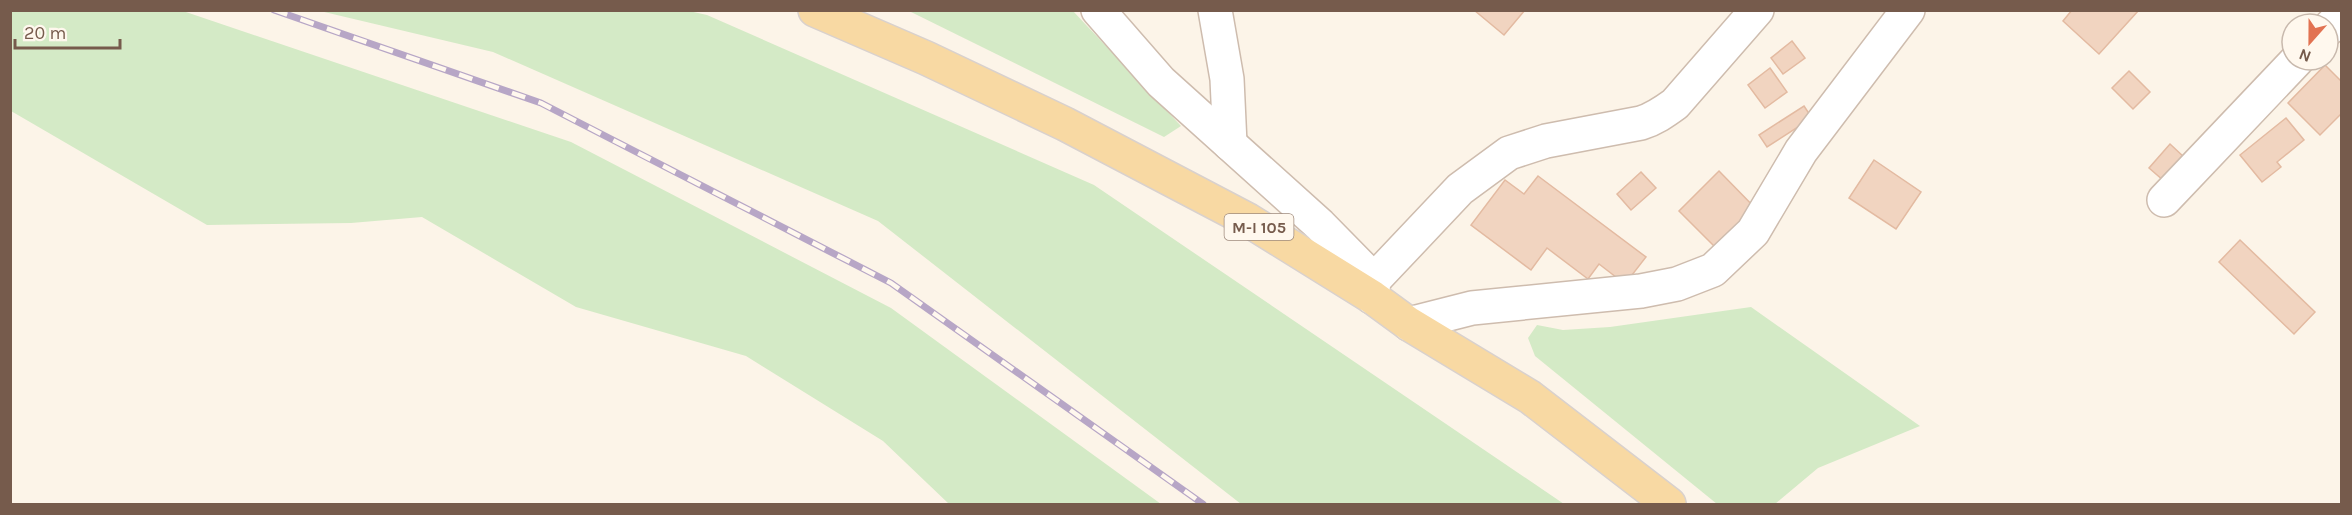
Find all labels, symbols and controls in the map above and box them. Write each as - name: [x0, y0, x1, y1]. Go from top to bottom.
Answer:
- scale bar: [15, 12, 120, 50]
- north arrow: [2280, 12, 2340, 72]
- text: 20 m: [24, 22, 66, 44]
- text: N: [2296, 45, 2314, 66]
- road number: M-I 105: [1224, 214, 1294, 240]

